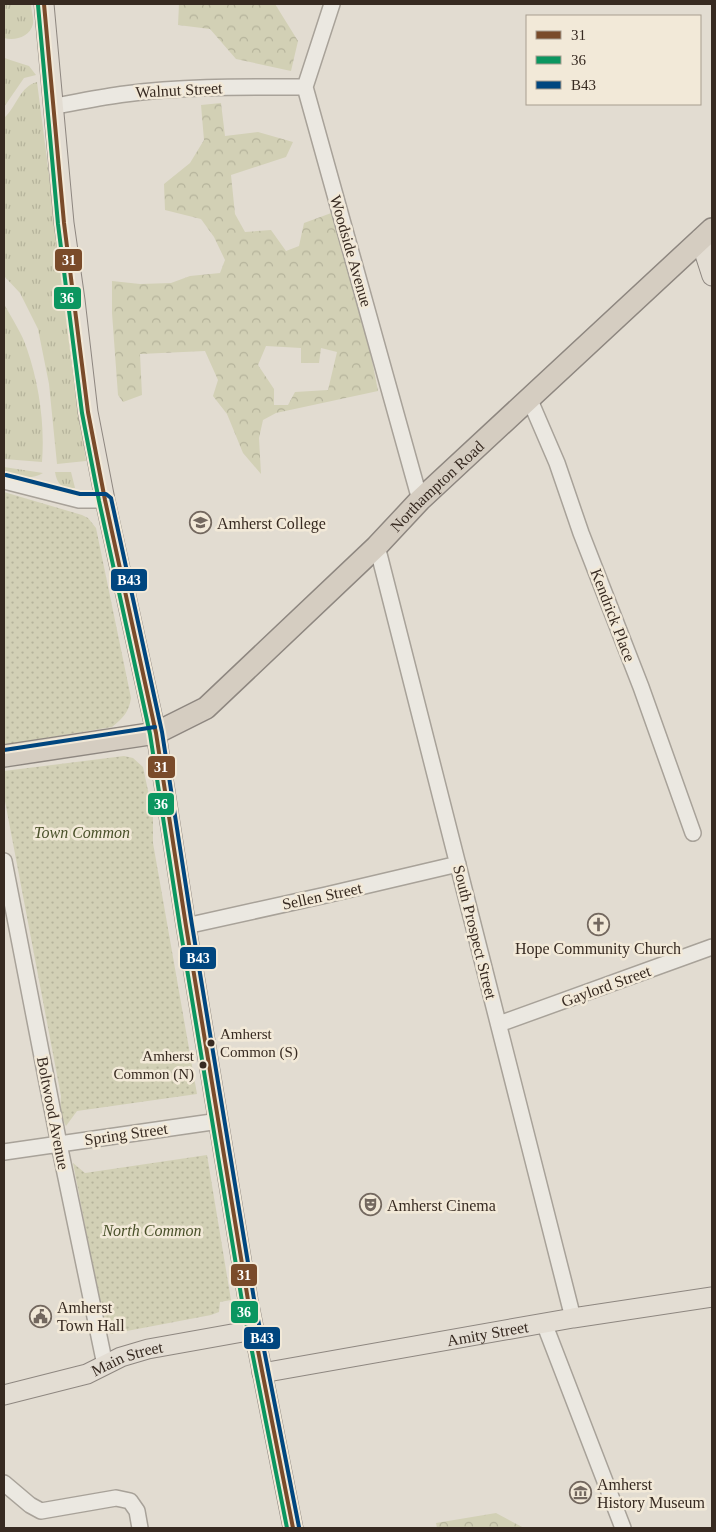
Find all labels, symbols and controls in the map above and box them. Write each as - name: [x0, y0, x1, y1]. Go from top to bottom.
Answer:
- legend: [526, 15, 701, 105]
- text: 31: [571, 27, 586, 43]
- text: 36: [571, 52, 587, 68]
- text: B43: [571, 77, 596, 93]
- street label: Walnut Street: [135, 79, 224, 101]
- street label: Woodside Avenue: [327, 193, 375, 309]
- line badge: 31: [54, 248, 83, 272]
- text: 31: [62, 253, 76, 268]
- line badge: 36: [53, 286, 82, 310]
- text: 36: [60, 291, 74, 306]
- street label: Northampton Road: [387, 437, 487, 535]
- school or university icon: Amherst College: [189, 511, 213, 535]
- place label: Amherst College: [217, 515, 326, 533]
- street label: Kendrick Place: [587, 566, 639, 664]
- line badge: B43: [110, 568, 148, 592]
- text: B43: [117, 573, 141, 588]
- line badge: 31: [147, 755, 176, 779]
- text: 31: [154, 760, 168, 775]
- line badge: 36: [147, 792, 175, 816]
- text: 36: [154, 797, 168, 812]
- park label: Town Common: [34, 824, 130, 841]
- street label: South Prospect Street: [449, 863, 500, 1002]
- street label: Sellen Street: [280, 879, 364, 913]
- church icon: Hope Community Church: [586, 912, 610, 936]
- place label: Hope Community Church: [515, 940, 681, 958]
- line badge: B43: [179, 946, 217, 970]
- text: B43: [186, 951, 210, 966]
- street label: Gaylord Street: [559, 962, 654, 1011]
- place label: Amherst Common (S): [220, 1026, 298, 1061]
- marker: Amherst Common (S): [206, 1038, 216, 1048]
- place label: Amherst Common (N): [114, 1048, 195, 1083]
- street label: Boltwood Avenue: [34, 1055, 72, 1171]
- marker: Amherst Common (N): [198, 1060, 208, 1070]
- street label: Spring Street: [83, 1120, 169, 1149]
- theatre icon: Amherst Cinema: [359, 1193, 383, 1217]
- place label: Amherst Cinema: [387, 1197, 496, 1214]
- park label: North Common: [101, 1222, 202, 1239]
- line badge: 31: [230, 1263, 258, 1287]
- text: 31: [237, 1268, 251, 1283]
- place label: Amherst Town Hall: [57, 1299, 125, 1334]
- line badge: 36: [230, 1300, 259, 1324]
- public building icon: Amherst Town Hall: [29, 1304, 53, 1328]
- text: 36: [237, 1305, 251, 1320]
- street label: Amity Street: [446, 1317, 530, 1349]
- line badge: B43: [243, 1326, 281, 1350]
- text: B43: [250, 1331, 274, 1346]
- street label: Main Street: [88, 1338, 165, 1379]
- place label: Amherst History Museum: [597, 1476, 706, 1512]
- museum icon: Amherst History Museum: [569, 1481, 593, 1505]

